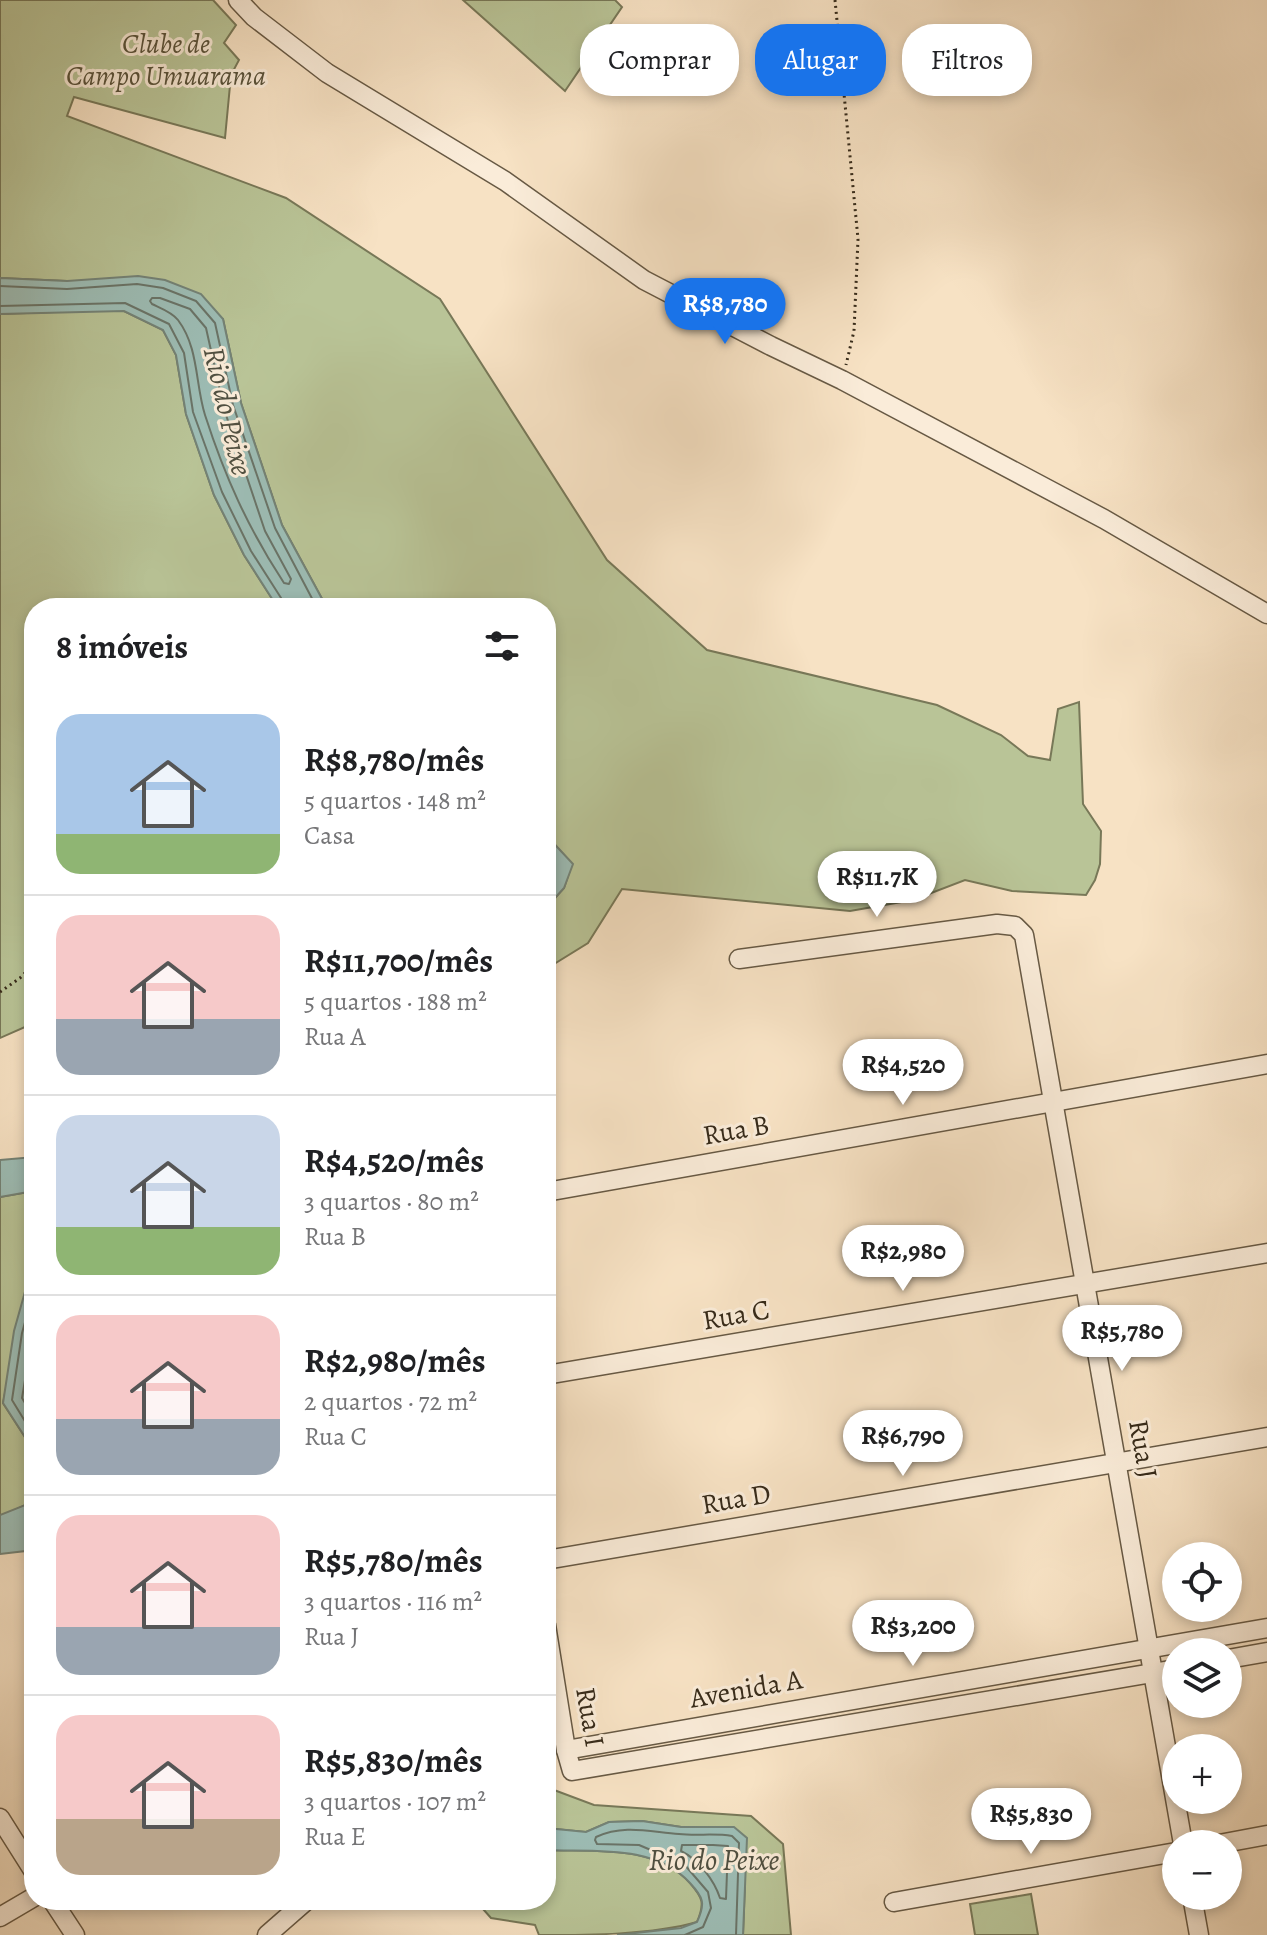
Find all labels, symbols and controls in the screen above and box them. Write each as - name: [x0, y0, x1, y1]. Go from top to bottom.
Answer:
- chip: Comprar: [580, 24, 739, 96]
- chip: Alugar: [755, 24, 886, 96]
- chip: Filtros: [902, 24, 1032, 96]
- park label: Clube de Campo Umuarama: [66, 25, 266, 95]
- pin: R$8,780: [651, 278, 799, 346]
- text: R$8,780: [683, 286, 767, 321]
- water label: Rio do Peixe: [194, 343, 262, 479]
- text: 8 imóveis: [56, 623, 188, 670]
- icon: filters: [480, 624, 524, 668]
- text: R$8,780/mês: [304, 736, 484, 783]
- icon: home: [120, 746, 216, 842]
- text: 5 quartos · 148 m²: [304, 783, 486, 818]
- text: Casa: [304, 818, 355, 853]
- pin: R$11.7K: [803, 851, 951, 919]
- text: R$11.7K: [836, 859, 918, 894]
- text: R$11,700/mês: [304, 937, 493, 984]
- icon: home: [120, 947, 216, 1043]
- text: 5 quartos · 188 m²: [304, 984, 487, 1019]
- text: Rua A: [304, 1019, 366, 1054]
- pin: R$4,520: [829, 1039, 977, 1107]
- text: R$4,520: [861, 1047, 945, 1082]
- street label: Rua B: [700, 1105, 772, 1155]
- text: R$4,520/mês: [304, 1137, 484, 1184]
- icon: home: [120, 1147, 216, 1243]
- text: 3 quartos · 80 m²: [304, 1184, 479, 1219]
- text: Rua B: [304, 1219, 366, 1254]
- pin: R$2,980: [829, 1225, 977, 1293]
- text: R$2,980: [860, 1233, 946, 1268]
- street label: Rua C: [699, 1290, 773, 1340]
- pin: R$5,780: [1048, 1305, 1196, 1373]
- text: R$5,780: [1080, 1313, 1164, 1348]
- text: R$2,980/mês: [304, 1337, 486, 1384]
- icon: home: [120, 1347, 216, 1443]
- text: 2 quartos · 72 m²: [304, 1384, 477, 1419]
- pin: R$6,790: [829, 1410, 977, 1478]
- street label: Rua J: [1119, 1417, 1167, 1481]
- text: R$6,790: [861, 1418, 945, 1453]
- text: Rua C: [304, 1419, 367, 1454]
- street label: Rua D: [698, 1474, 774, 1524]
- text: R$5,780/mês: [304, 1537, 483, 1584]
- map controls: [1162, 1542, 1242, 1910]
- button: locate: [1162, 1542, 1242, 1622]
- icon: home: [120, 1547, 216, 1643]
- text: 3 quartos · 116 m²: [304, 1584, 482, 1619]
- pin: R$3,200: [839, 1600, 987, 1668]
- text: R$3,200: [870, 1608, 956, 1643]
- text: Rua J: [304, 1619, 359, 1654]
- button: layers: [1162, 1638, 1242, 1718]
- street label: Avenida A: [686, 1660, 806, 1718]
- street label: Rua I: [566, 1684, 614, 1750]
- button: +: [1162, 1734, 1242, 1814]
- text: R$5,830/mês: [304, 1737, 483, 1784]
- icon: home: [120, 1747, 216, 1843]
- text: 3 quartos · 107 m²: [304, 1784, 486, 1819]
- pin: R$5,830: [957, 1788, 1105, 1856]
- text: R$5,830: [989, 1796, 1073, 1831]
- text: Rua E: [304, 1819, 366, 1854]
- button: −: [1162, 1830, 1242, 1910]
- water label: Rio do Peixe: [649, 1840, 780, 1880]

